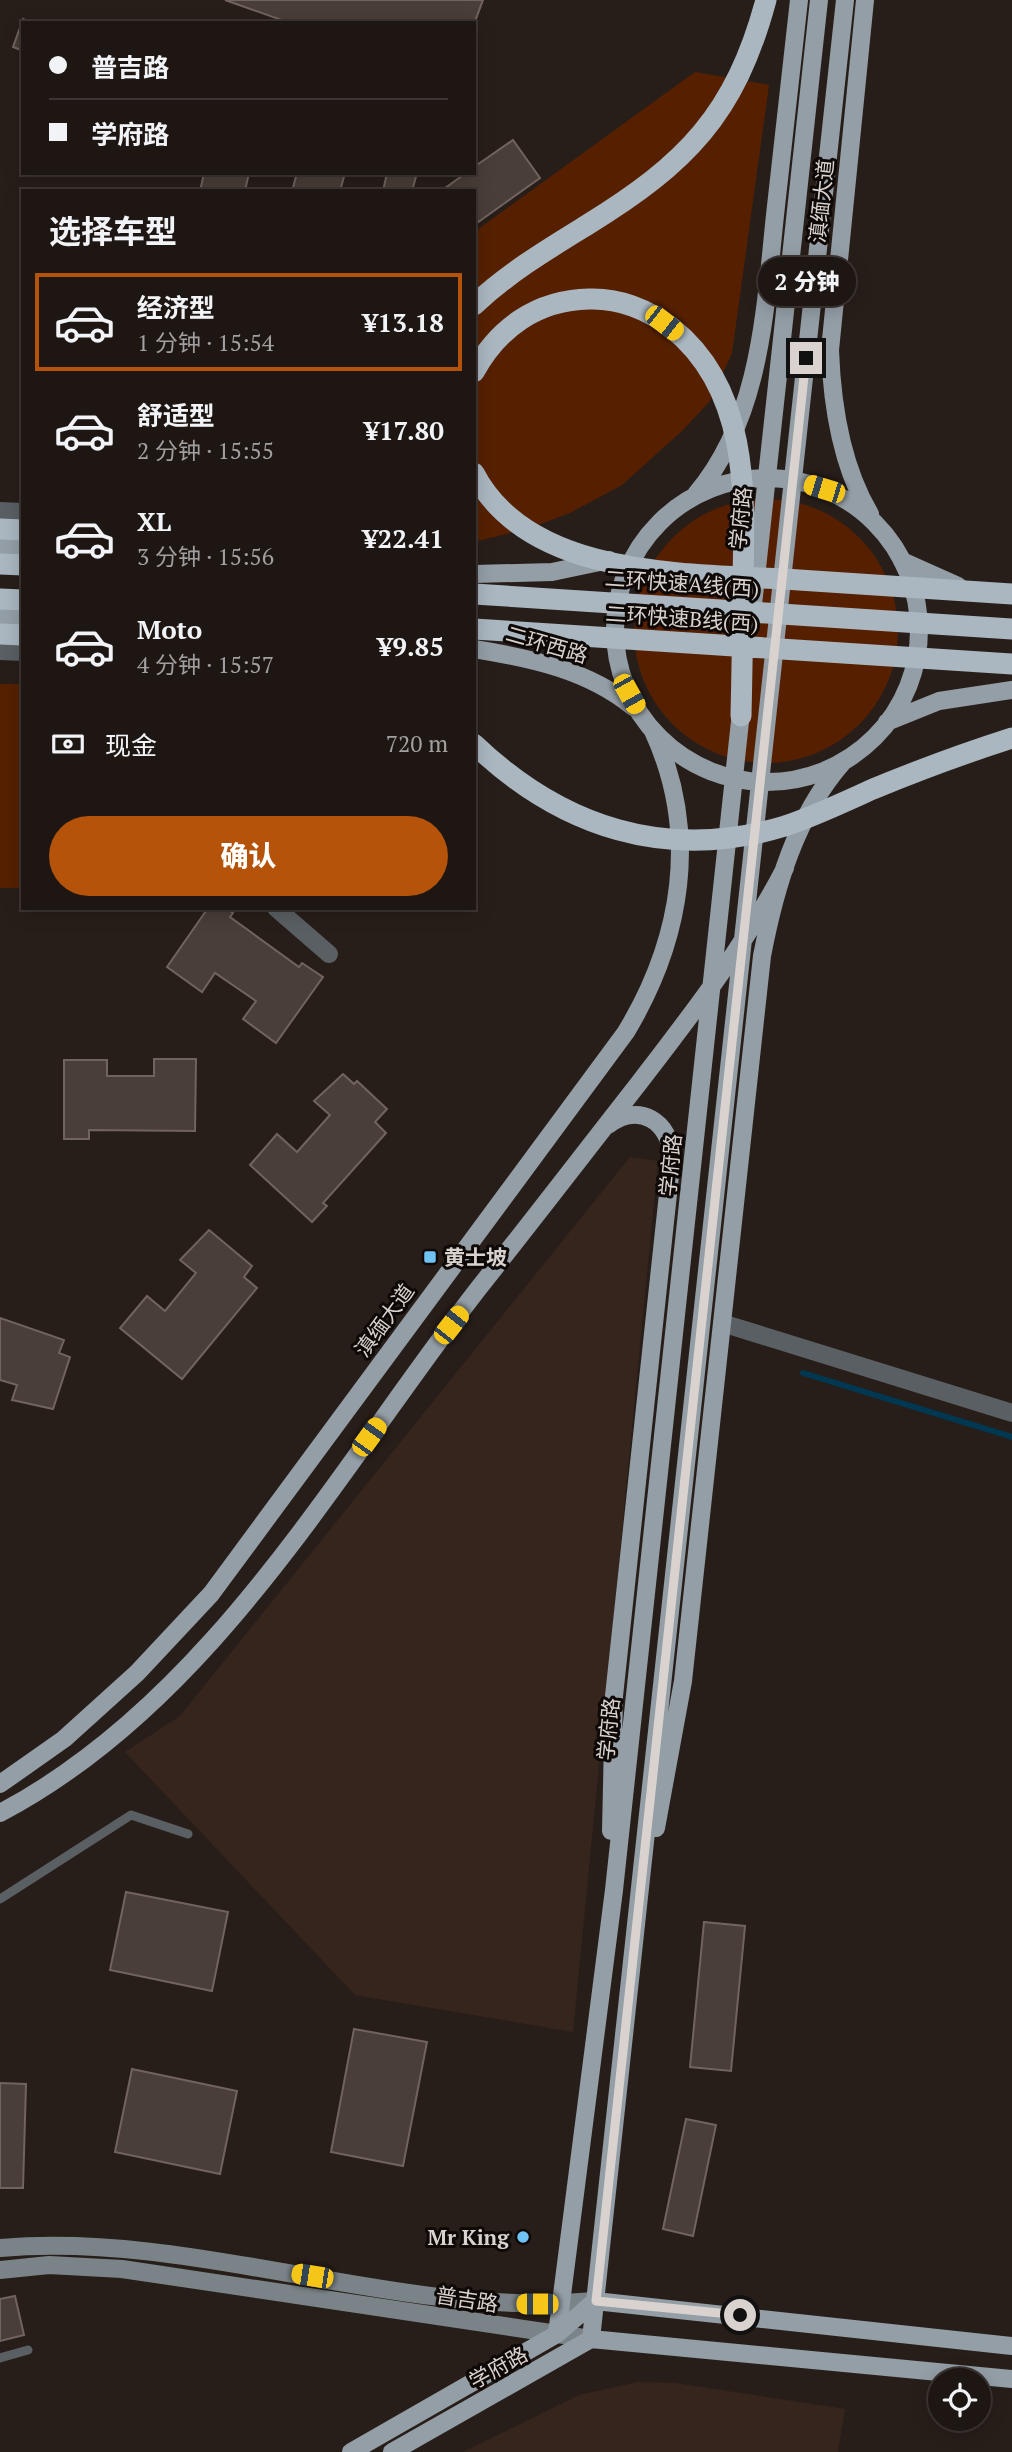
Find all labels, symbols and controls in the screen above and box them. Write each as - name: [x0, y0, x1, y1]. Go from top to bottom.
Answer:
- text: 普吉路: [91, 50, 169, 84]
- text: 学府路: [91, 117, 169, 151]
- street label: 滇缅大道: [803, 158, 839, 244]
- text: 选择车型: [49, 210, 177, 252]
- callout: 2 分钟: [757, 256, 855, 306]
- text: 2 分钟: [774, 266, 840, 297]
- text: 经济型: [137, 290, 215, 324]
- icon: car: [53, 291, 116, 354]
- car: [641, 302, 688, 344]
- text: ¥13.18: [363, 305, 444, 339]
- text: 1 分钟 · 15:54: [137, 327, 274, 358]
- route end: [790, 342, 822, 374]
- text: 舒适型: [137, 398, 215, 432]
- icon: car: [53, 399, 116, 462]
- text: ¥17.80: [364, 413, 444, 447]
- text: 2 分钟 · 15:55: [137, 435, 274, 466]
- car: [801, 473, 848, 505]
- street label: 学府路: [723, 485, 757, 551]
- text: XL: [137, 504, 171, 538]
- icon: car: [53, 507, 116, 570]
- text: ¥22.41: [363, 521, 444, 555]
- text: 3 分钟 · 15:56: [137, 541, 274, 572]
- street label: 二环快速A线(西): [604, 564, 760, 602]
- street label: 二环快速B线(西): [605, 599, 759, 637]
- text: Moto: [137, 612, 202, 646]
- icon: car: [53, 615, 116, 678]
- street label: 二环西路: [503, 619, 591, 669]
- text: ¥9.85: [378, 629, 444, 663]
- text: 4 分钟 · 15:57: [137, 649, 274, 680]
- car: [610, 671, 649, 717]
- icon: cash: [49, 725, 87, 763]
- text: 现金: [105, 728, 157, 762]
- text: 720 m: [386, 728, 448, 759]
- button: 确认: [49, 816, 448, 896]
- street label: 学府路: [653, 1132, 687, 1198]
- place label: 黄士坡: [444, 1243, 507, 1271]
- marker: 黄士坡: [422, 1249, 438, 1265]
- street label: 滇缅大道: [348, 1278, 420, 1362]
- car: [430, 1302, 473, 1348]
- car: [349, 1414, 390, 1460]
- street label: 学府路: [591, 1696, 625, 1762]
- place label: Mr King: [427, 2223, 510, 2251]
- marker: Mr King: [515, 2229, 531, 2245]
- car: [290, 2262, 335, 2290]
- street label: 普吉路: [434, 2280, 500, 2318]
- car: [517, 2294, 559, 2315]
- route start: [724, 2299, 756, 2331]
- street label: 学府路: [464, 2339, 532, 2395]
- map controls: [928, 2368, 991, 2431]
- button: locate: [928, 2368, 991, 2431]

